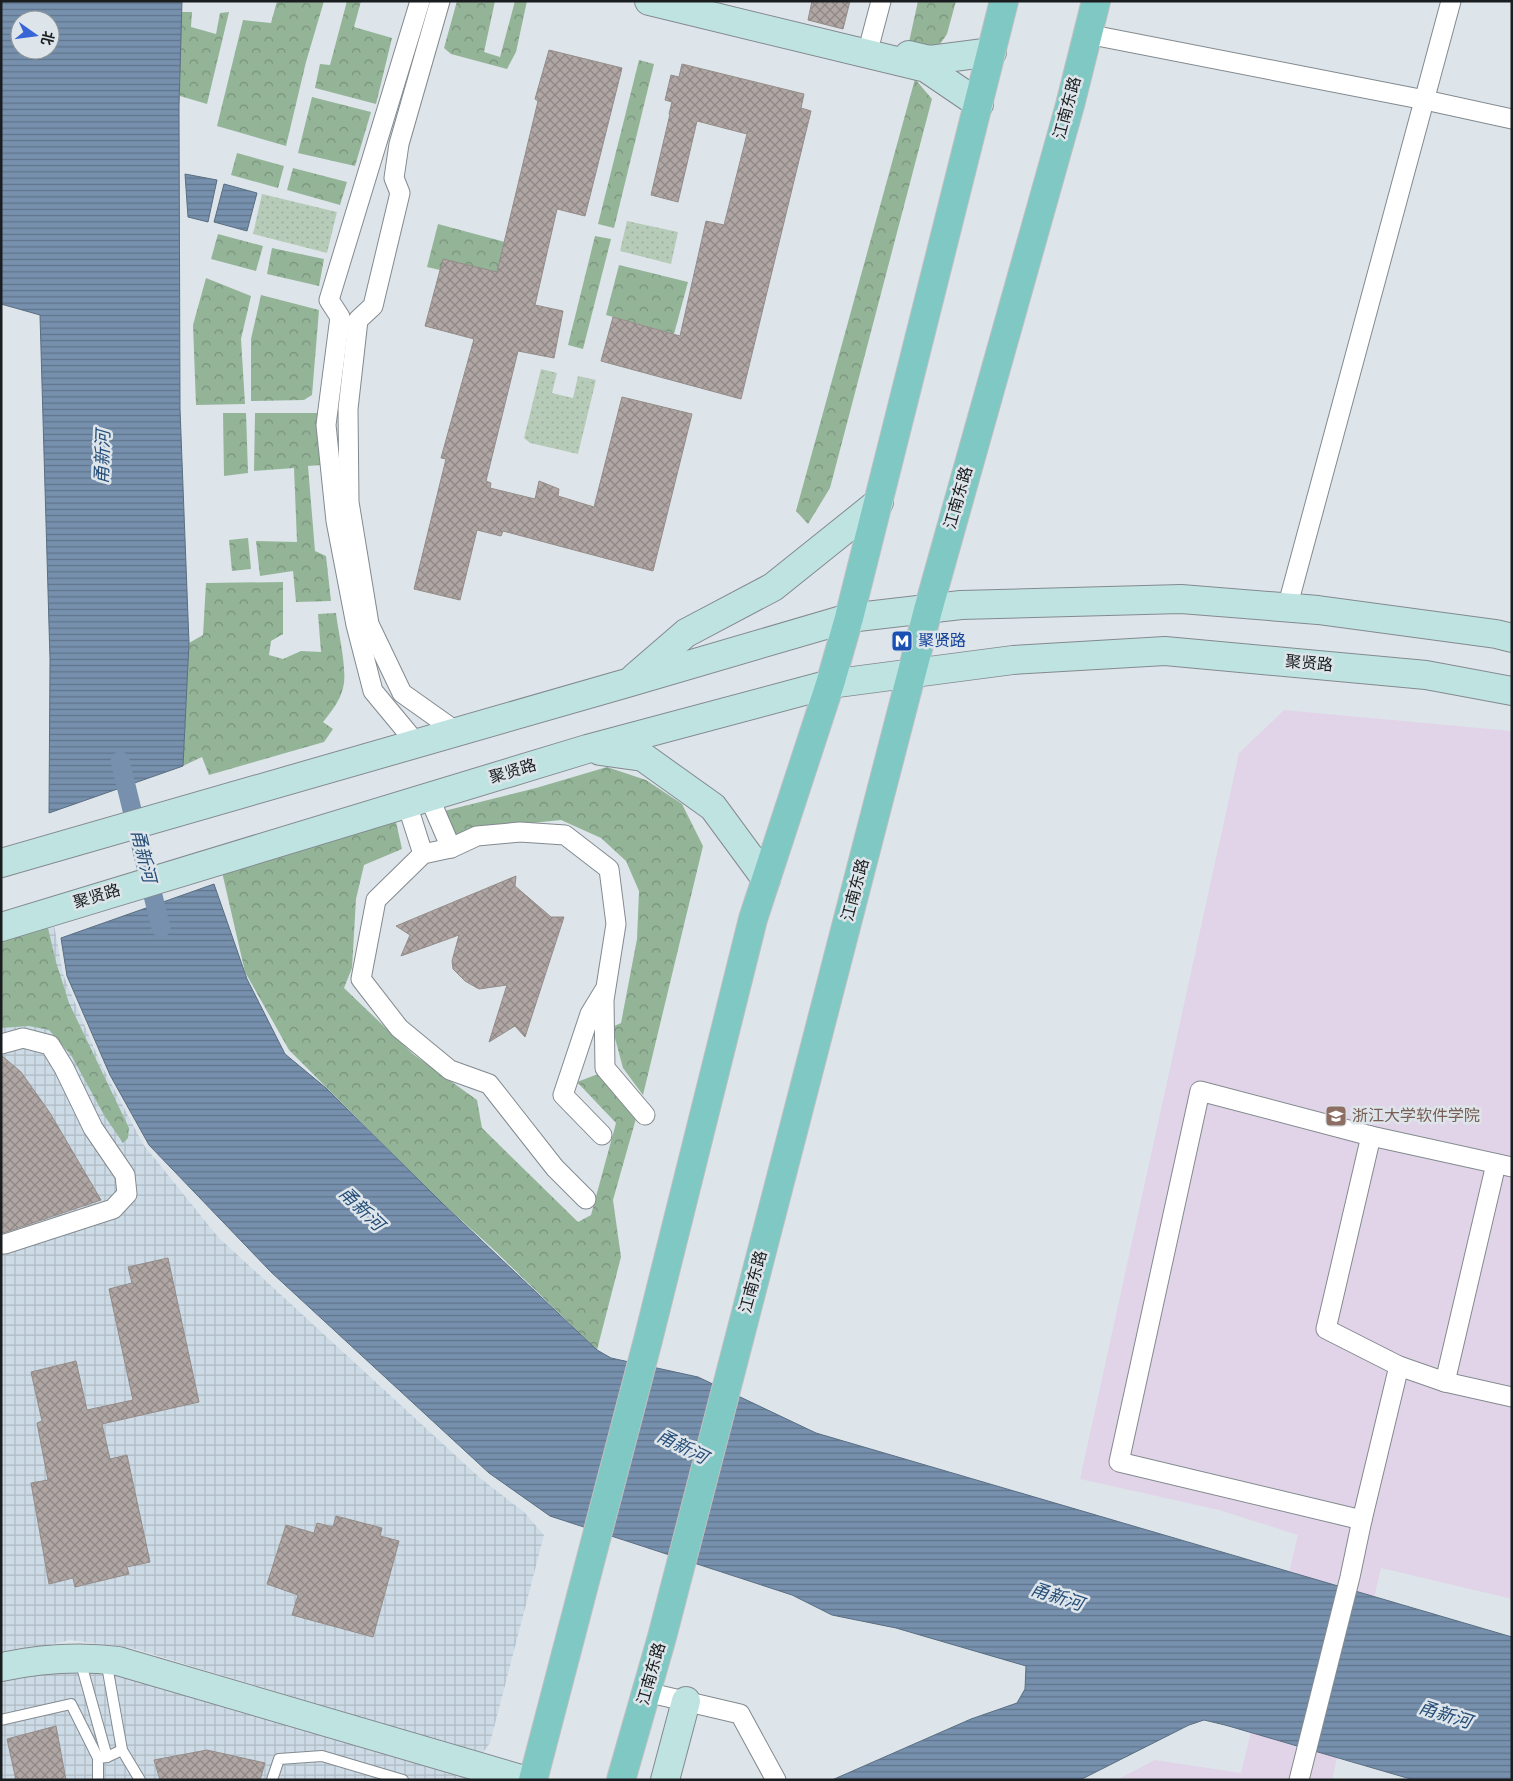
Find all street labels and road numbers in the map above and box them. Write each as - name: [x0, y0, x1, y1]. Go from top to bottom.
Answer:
- street label: 江南东路: [1051, 75, 1085, 141]
- street label: 江南东路: [941, 465, 977, 531]
- street label: 聚贤路: [1284, 652, 1334, 676]
- street label: 聚贤路: [487, 756, 539, 788]
- street label: 江南东路: [839, 857, 873, 923]
- street label: 聚贤路: [71, 881, 123, 913]
- street label: 江南东路: [737, 1249, 771, 1315]
- street label: 江南东路: [634, 1641, 670, 1707]

